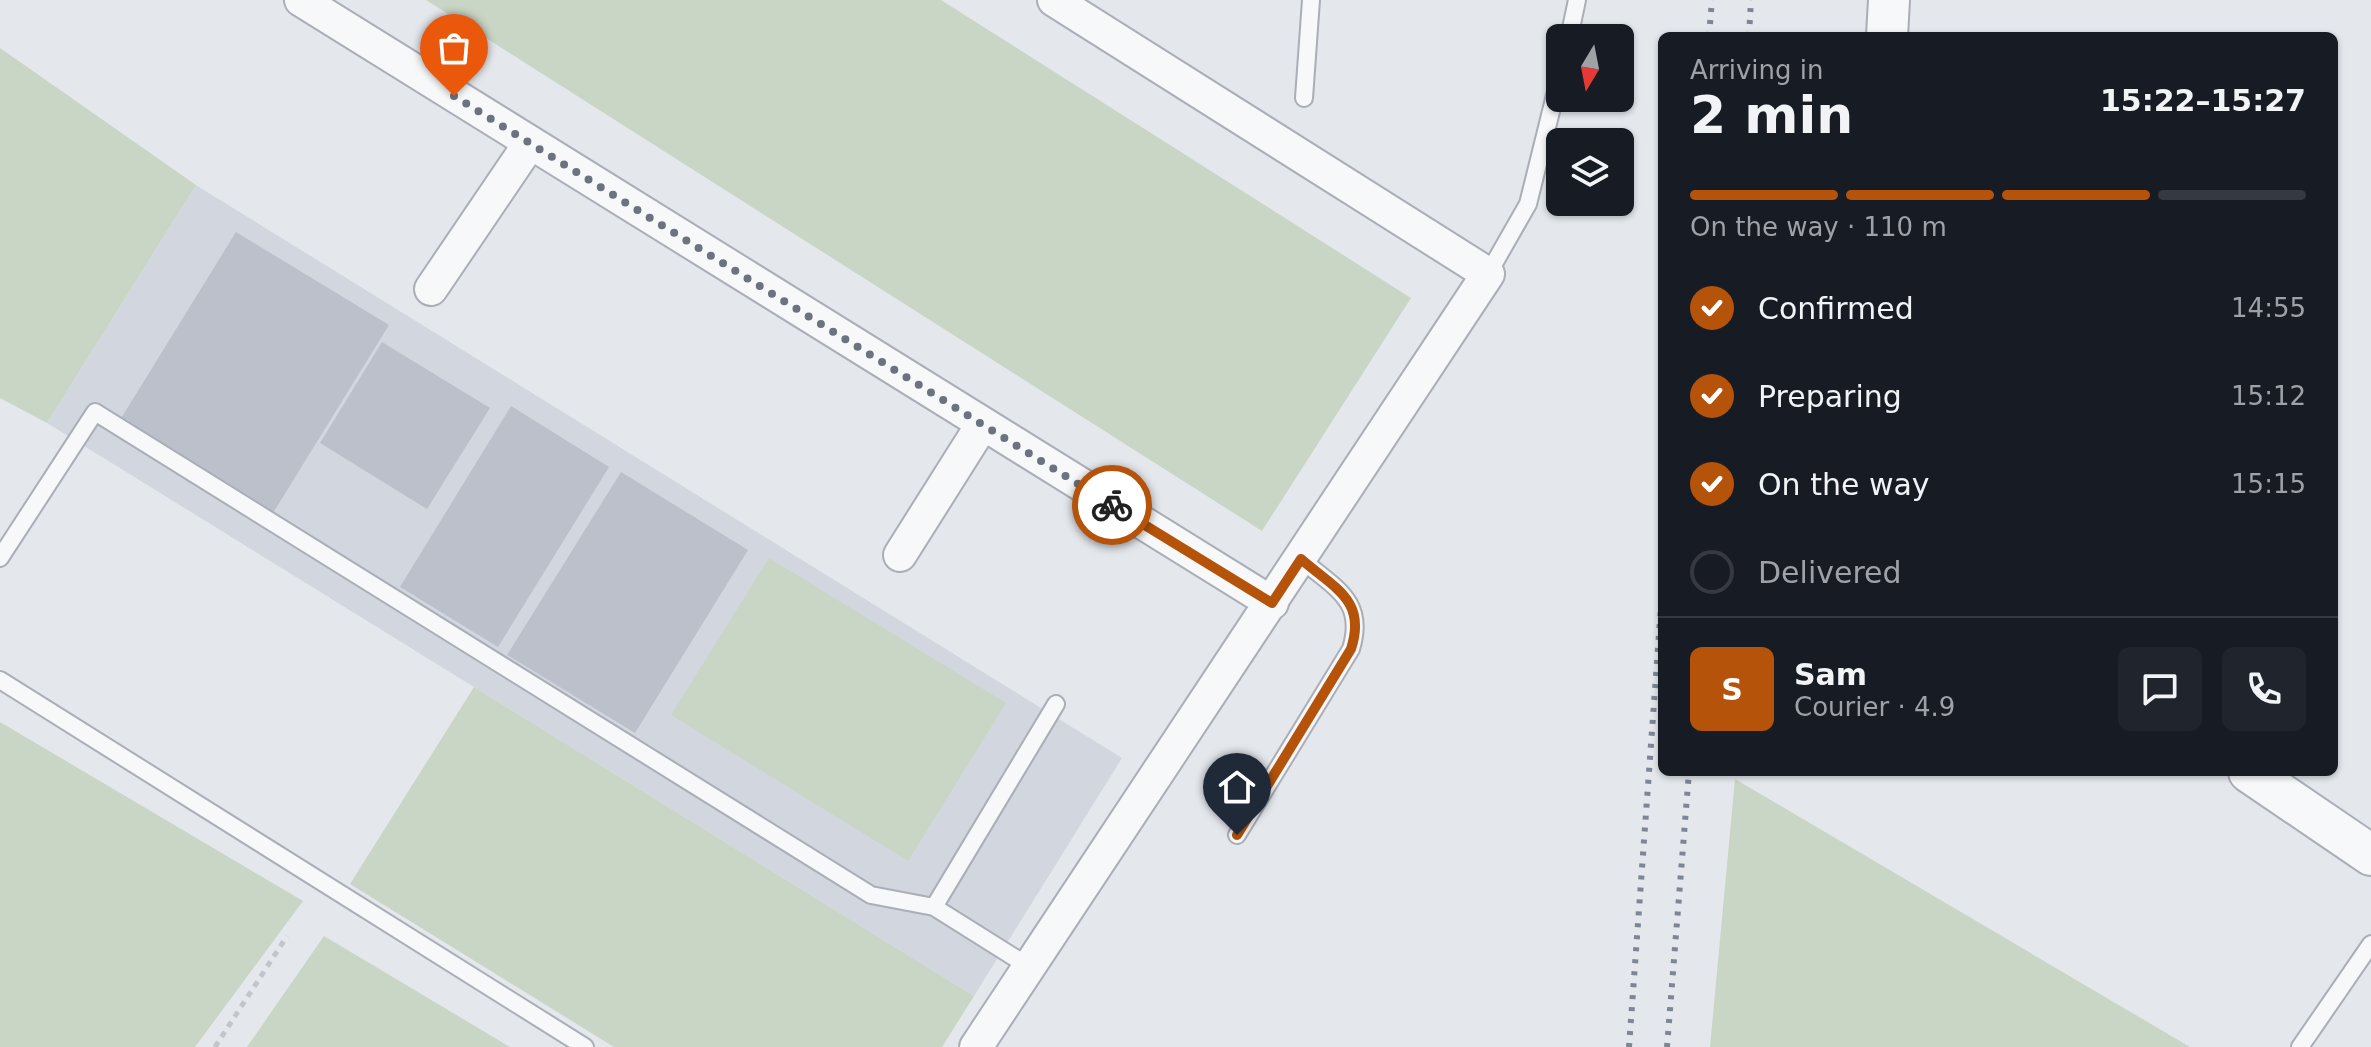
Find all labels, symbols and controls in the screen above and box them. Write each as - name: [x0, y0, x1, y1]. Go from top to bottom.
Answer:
- pin: [420, 14.0, 488, 96]
- north arrow: [1546, 24, 1634, 112]
- map controls: [1546, 24, 1634, 216]
- icon: bag: [432, 26, 476, 70]
- text: Arriving in: [1690, 55, 1824, 85]
- text: 15:22–15:27: [2100, 83, 2306, 118]
- text: 2 min: [1690, 85, 1853, 145]
- button: layers: [1546, 128, 1634, 216]
- text: On the way · 110 m: [1690, 212, 1947, 242]
- icon: check: [1690, 286, 1734, 330]
- text: Confirmed: [1758, 291, 1914, 326]
- text: 14:55: [2231, 293, 2306, 323]
- icon: check: [1690, 374, 1734, 418]
- text: Preparing: [1758, 379, 1902, 414]
- text: 15:12: [2231, 381, 2306, 411]
- icon: check: [1690, 462, 1734, 506]
- courier: [1072, 465, 1152, 545]
- text: On the way: [1758, 467, 1930, 502]
- text: 15:15: [2231, 469, 2306, 499]
- icon: bike: [1090, 483, 1134, 527]
- text: Delivered: [1758, 555, 1902, 590]
- button: chat: [2118, 647, 2202, 731]
- button: phone: [2222, 647, 2306, 731]
- text: Sam: [1794, 657, 1867, 692]
- text: S: [1721, 672, 1743, 707]
- text: Courier · 4.9: [1794, 692, 1955, 722]
- pin: [1203, 753, 1271, 835]
- icon: home: [1215, 765, 1259, 809]

